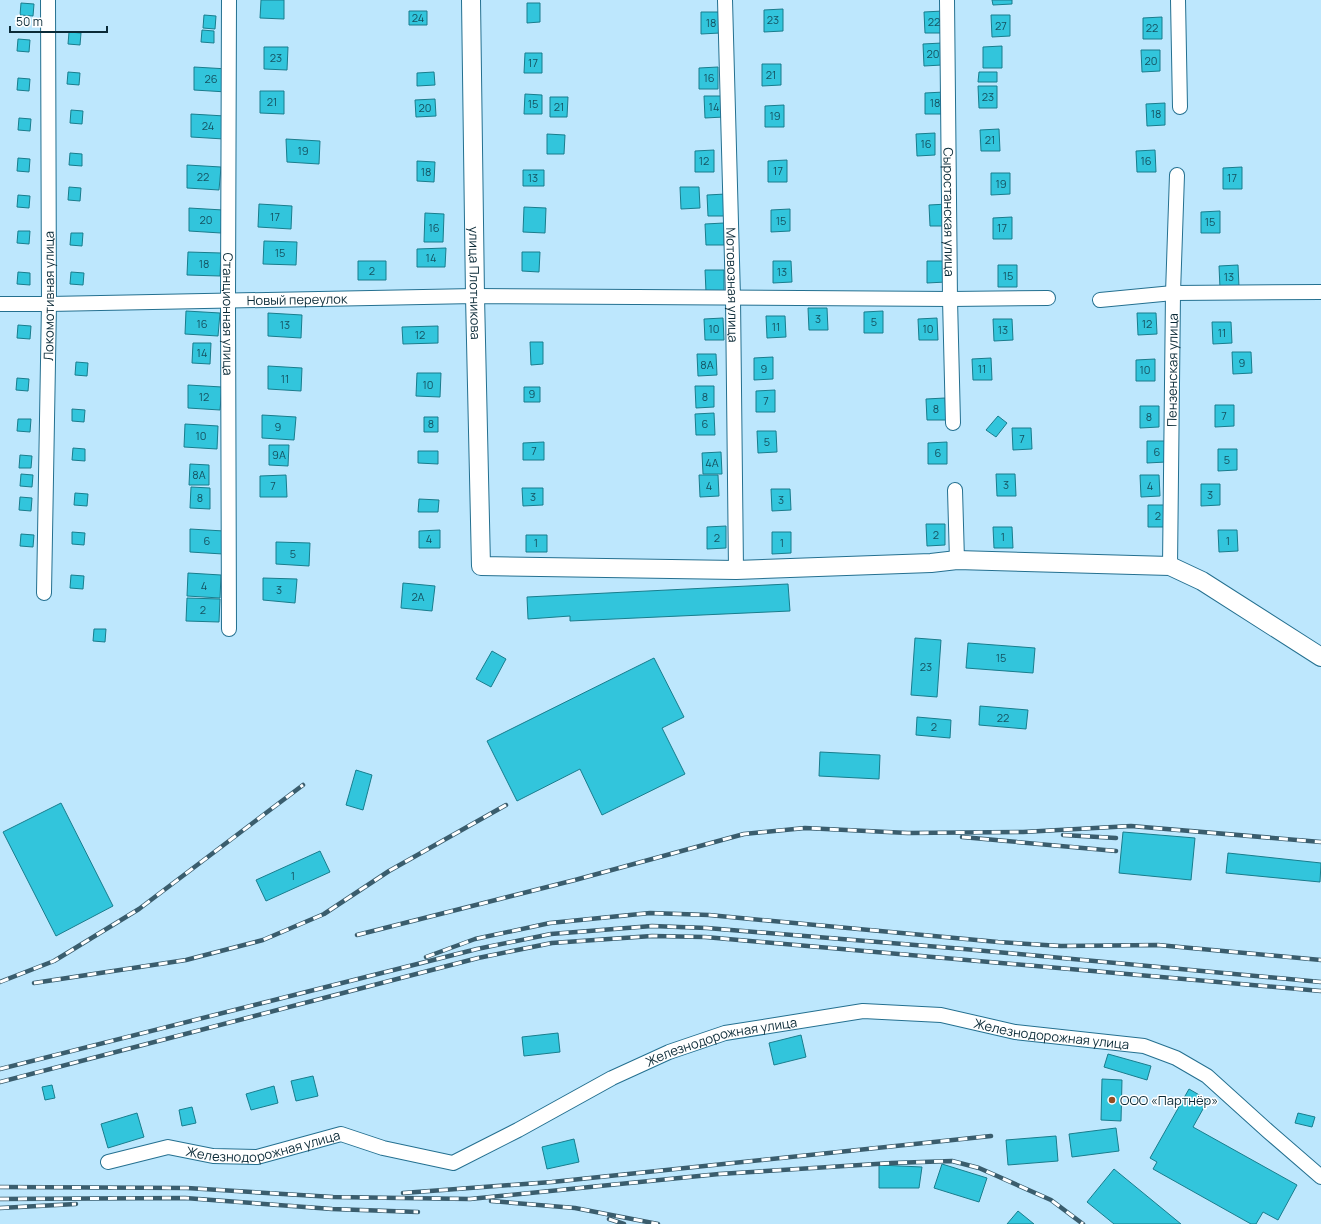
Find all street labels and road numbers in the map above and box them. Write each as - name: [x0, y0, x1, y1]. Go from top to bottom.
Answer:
- street label: Сыростанская улица: [939, 147, 959, 277]
- street label: улица Плотникова: [465, 226, 485, 340]
- street label: Мотовозная улица: [722, 227, 742, 343]
- street label: Локомотивная улица: [39, 231, 58, 361]
- street label: Станционная улица: [219, 253, 237, 375]
- street label: Новый переулок: [246, 289, 348, 309]
- street label: Пензенская улица: [1163, 313, 1182, 427]
- street label: Железнодорожная улица: [642, 1013, 798, 1071]
- street label: Железнодорожная улица: [972, 1014, 1130, 1053]
- street label: Железнодорожная улица: [185, 1126, 342, 1166]

